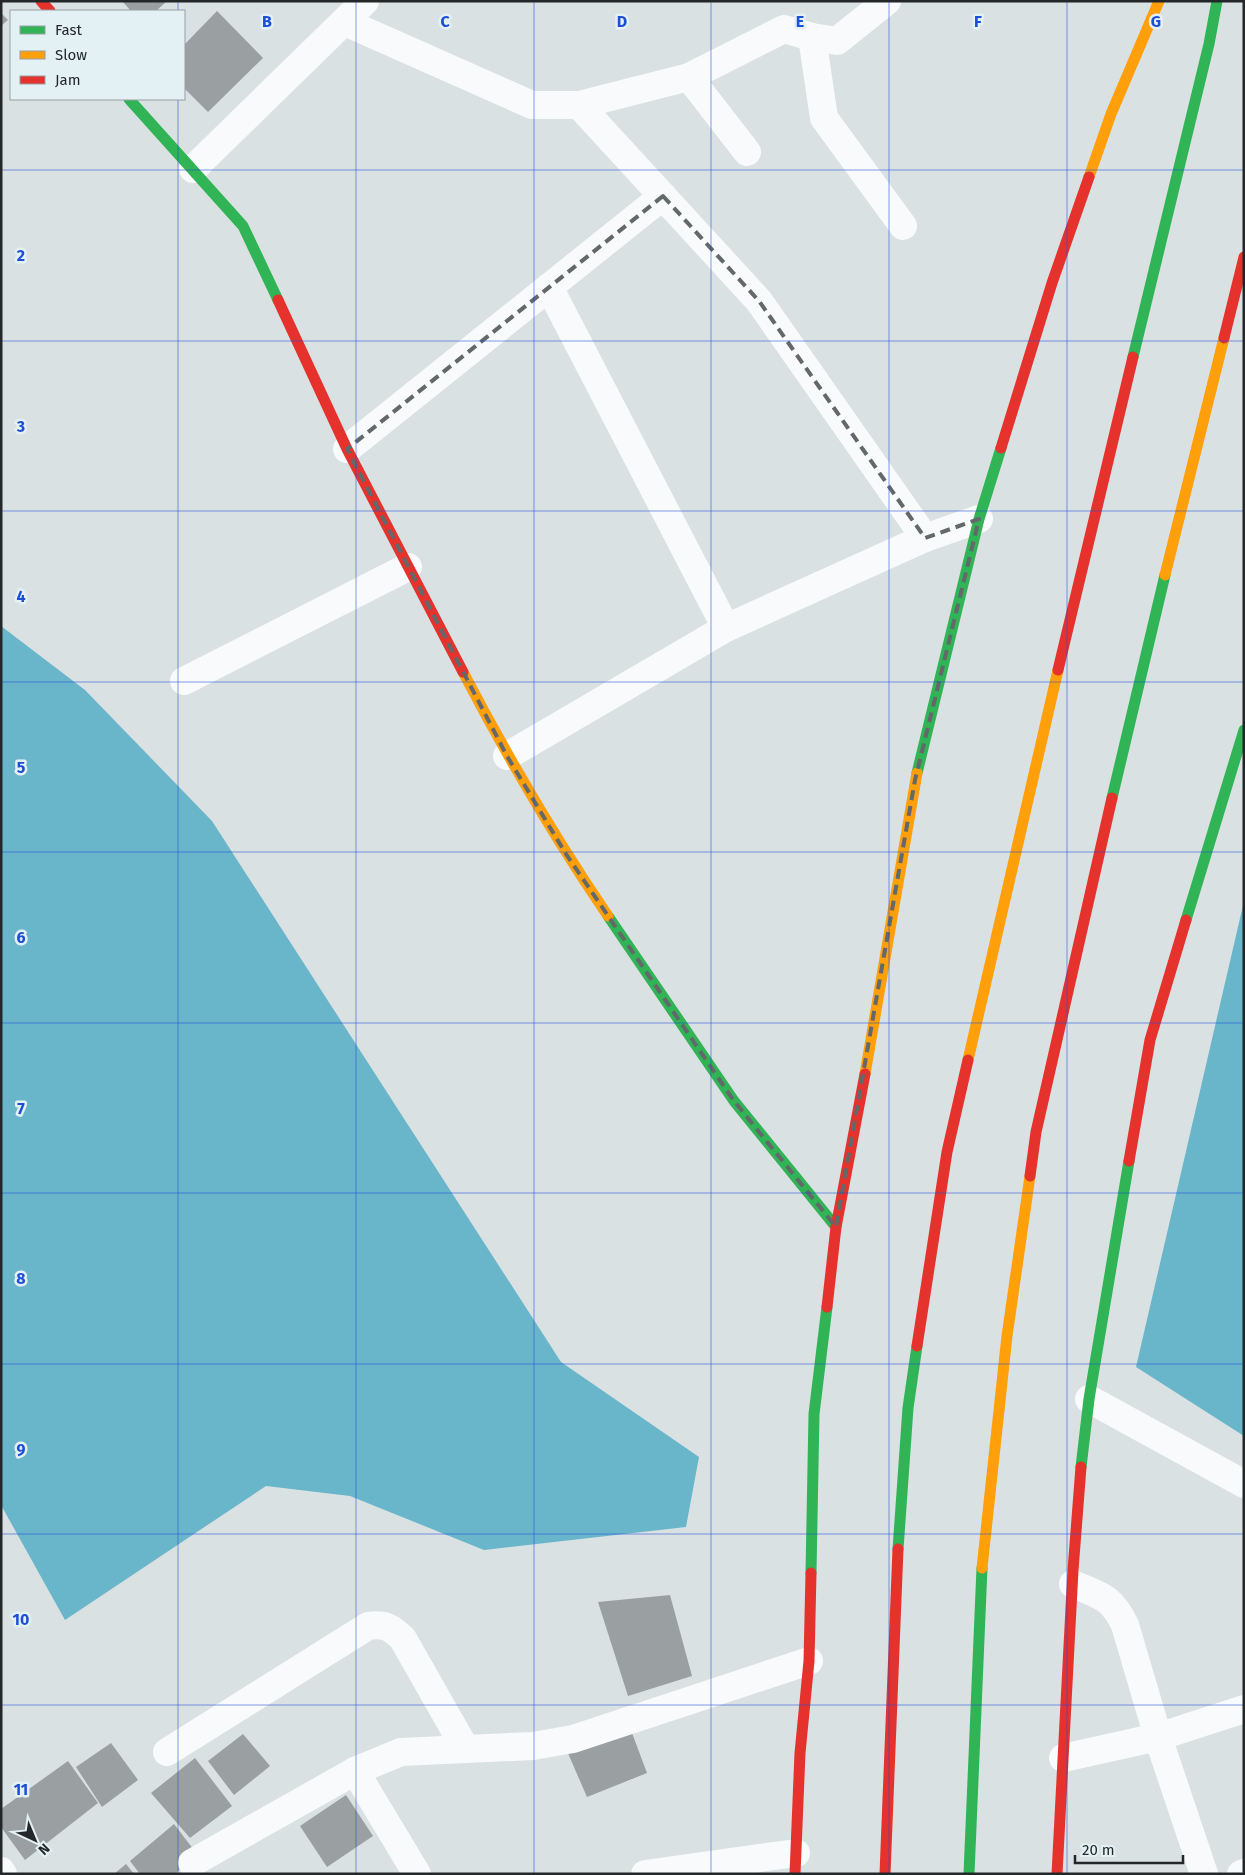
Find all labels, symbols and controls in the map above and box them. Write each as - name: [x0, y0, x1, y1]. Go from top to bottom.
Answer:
- legend: [10, 10, 185, 100]
- text: B: [262, 12, 272, 31]
- text: C: [440, 12, 450, 31]
- text: D: [617, 12, 627, 31]
- text: E: [796, 12, 804, 31]
- text: F: [974, 12, 982, 31]
- text: G: [1151, 12, 1161, 31]
- text: Fast: [55, 21, 82, 39]
- text: Slow: [55, 46, 87, 64]
- text: Jam: [55, 71, 81, 89]
- text: 2: [17, 246, 25, 265]
- text: 3: [16, 417, 25, 436]
- text: 4: [16, 587, 26, 606]
- text: 5: [17, 758, 26, 777]
- text: 6: [16, 928, 26, 947]
- text: 7: [17, 1099, 25, 1118]
- text: 8: [16, 1269, 26, 1288]
- text: 9: [17, 1440, 26, 1459]
- text: 10: [13, 1610, 29, 1629]
- text: 11: [14, 1780, 28, 1799]
- north arrow: [10, 1815, 60, 1865]
- scale bar: [1075, 1832, 1182, 1864]
- text: N: [34, 1840, 53, 1858]
- text: 20 m: [1082, 1841, 1115, 1859]

